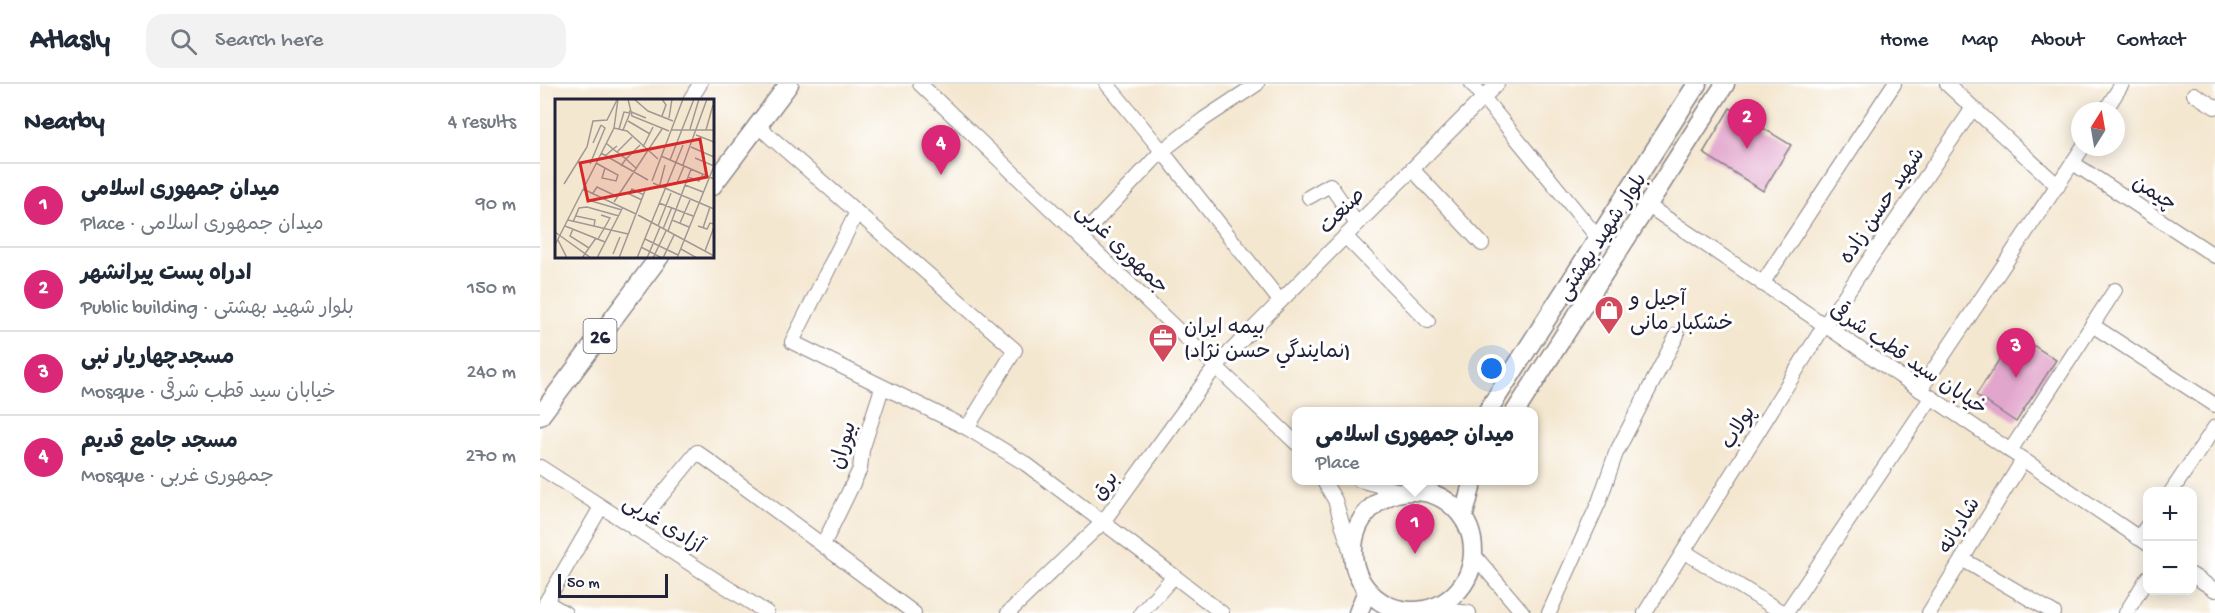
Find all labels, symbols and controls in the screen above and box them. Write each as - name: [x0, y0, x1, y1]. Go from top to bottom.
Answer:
- search box: [146, 14, 566, 68]
- text: Atlasly: [30, 25, 110, 58]
- icon: search: [167, 25, 200, 58]
- text: Search here: [215, 28, 323, 54]
- text: Home: [1880, 29, 1928, 54]
- text: Map: [1961, 29, 1998, 54]
- text: About: [2031, 29, 2084, 54]
- text: Contact: [2117, 29, 2185, 54]
- inset map: [555, 99, 714, 258]
- pin: 2: [1728, 100, 1766, 149]
- north arrow: [2071, 102, 2125, 156]
- text: Nearby: [24, 108, 105, 139]
- text: 4 results: [448, 112, 516, 135]
- pin: 4: [922, 126, 960, 175]
- street label: شهید حسن زاده: [1836, 144, 1932, 270]
- street label: بلوار شهید بهشتی: [1553, 169, 1654, 306]
- street label: چیمن: [2126, 171, 2180, 218]
- text: میدان جمهوری اسلامی: [81, 178, 280, 204]
- street label: صنعت: [1315, 184, 1372, 241]
- text: 1: [39, 194, 48, 217]
- text: 90 m: [476, 194, 516, 217]
- street label: جمهوری غربی: [1069, 200, 1172, 301]
- text: Place · میدان جمهوری اسلامی: [81, 214, 324, 237]
- text: ادراه پست پیرانشهر: [81, 262, 251, 288]
- text: 2: [39, 278, 48, 301]
- text: 150 m: [467, 278, 516, 301]
- place label: آجیل و خشکبار مانی: [1628, 287, 1733, 338]
- shop icon: آجیل و خشکبار مانی: [1593, 294, 1625, 336]
- street label: خیابان سید قطب شرقی: [1824, 296, 1993, 423]
- text: Public building · بلوار شهید بهشتی: [81, 298, 354, 321]
- place label: بيمه ايران (نمايندگي حسن نژاد): [1184, 317, 1351, 369]
- road number: 26: [584, 319, 616, 353]
- office icon: بيمه ايران (نمايندگي حسن نژاد): [1147, 322, 1179, 364]
- pin: 3: [1996, 328, 2036, 378]
- text: مسجدچهاریار نبی: [81, 346, 234, 372]
- your location: [1477, 354, 1506, 383]
- text: 3: [38, 362, 49, 385]
- text: 240 m: [466, 362, 516, 385]
- text: Mosque · خیابان سید قطب شرقی: [81, 382, 336, 405]
- street label: پولاب: [1717, 403, 1763, 455]
- popup: [1292, 407, 1538, 485]
- street label: بیوران: [827, 419, 864, 473]
- text: میدان جمهوری اسلامی: [1316, 424, 1514, 450]
- text: مسجد جامع قدیم: [81, 430, 238, 456]
- text: 4: [39, 446, 48, 469]
- text: 270 m: [466, 446, 516, 469]
- text: Place: [1316, 453, 1359, 476]
- text: Mosque · جمهوری غربی: [81, 466, 274, 489]
- street label: برق: [1088, 468, 1126, 507]
- map controls: [2143, 487, 2197, 595]
- button: +: [2143, 487, 2197, 541]
- street label: آزادی غربی: [617, 490, 709, 561]
- street label: شادیانه: [1934, 494, 1988, 560]
- pin: 1: [1396, 504, 1434, 554]
- button: −: [2143, 541, 2197, 595]
- scale bar: [558, 571, 668, 598]
- text: 50 m: [567, 575, 600, 594]

